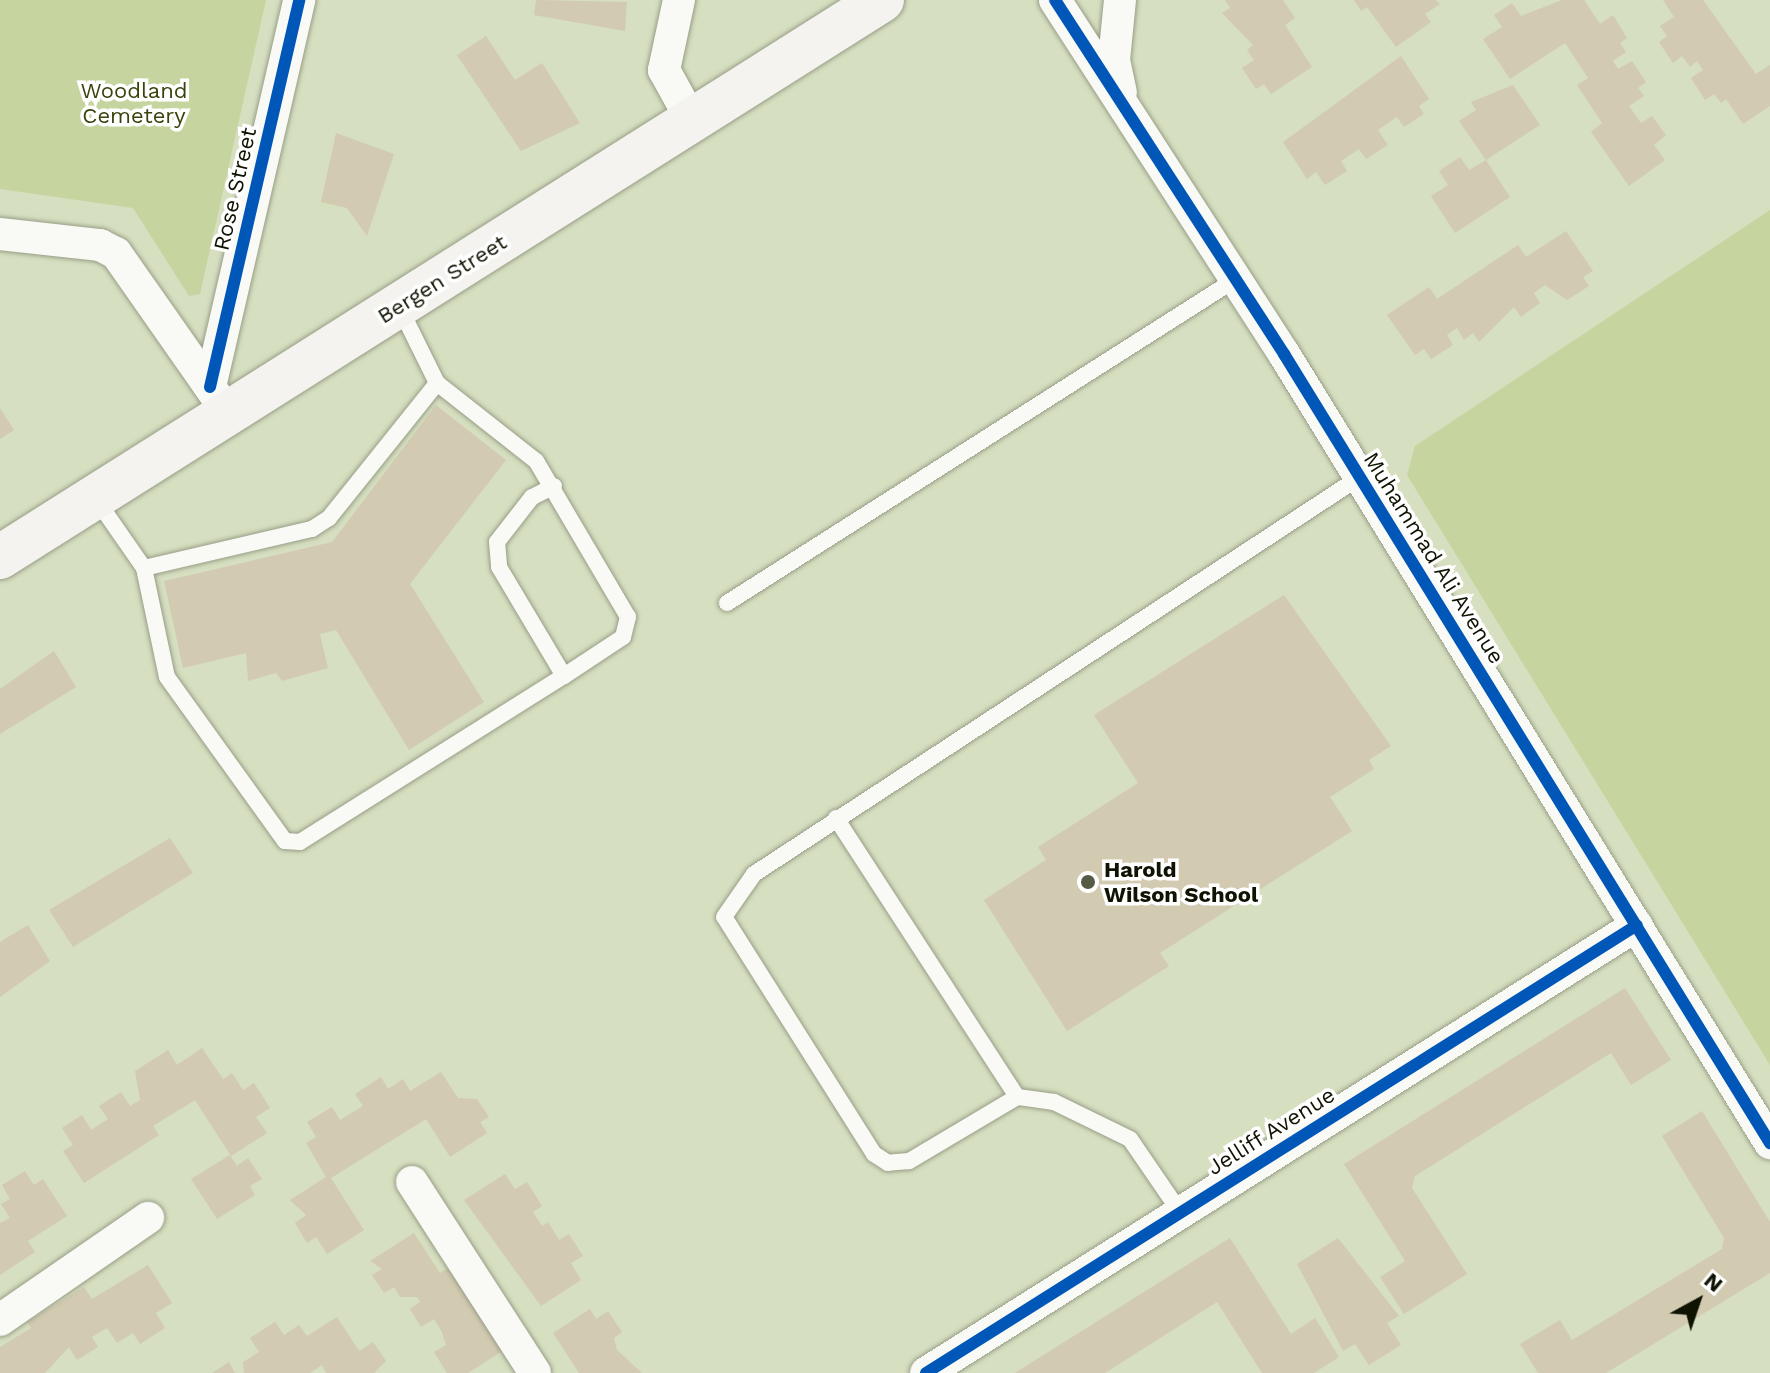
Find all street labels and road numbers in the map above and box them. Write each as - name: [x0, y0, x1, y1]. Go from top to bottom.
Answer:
- street label: Rose Street: [208, 125, 262, 253]
- street label: Bergen Street: [373, 229, 511, 329]
- street label: Muhammad Ali Avenue: [1358, 447, 1510, 669]
- street label: Jelliff Avenue: [1202, 1081, 1340, 1181]

